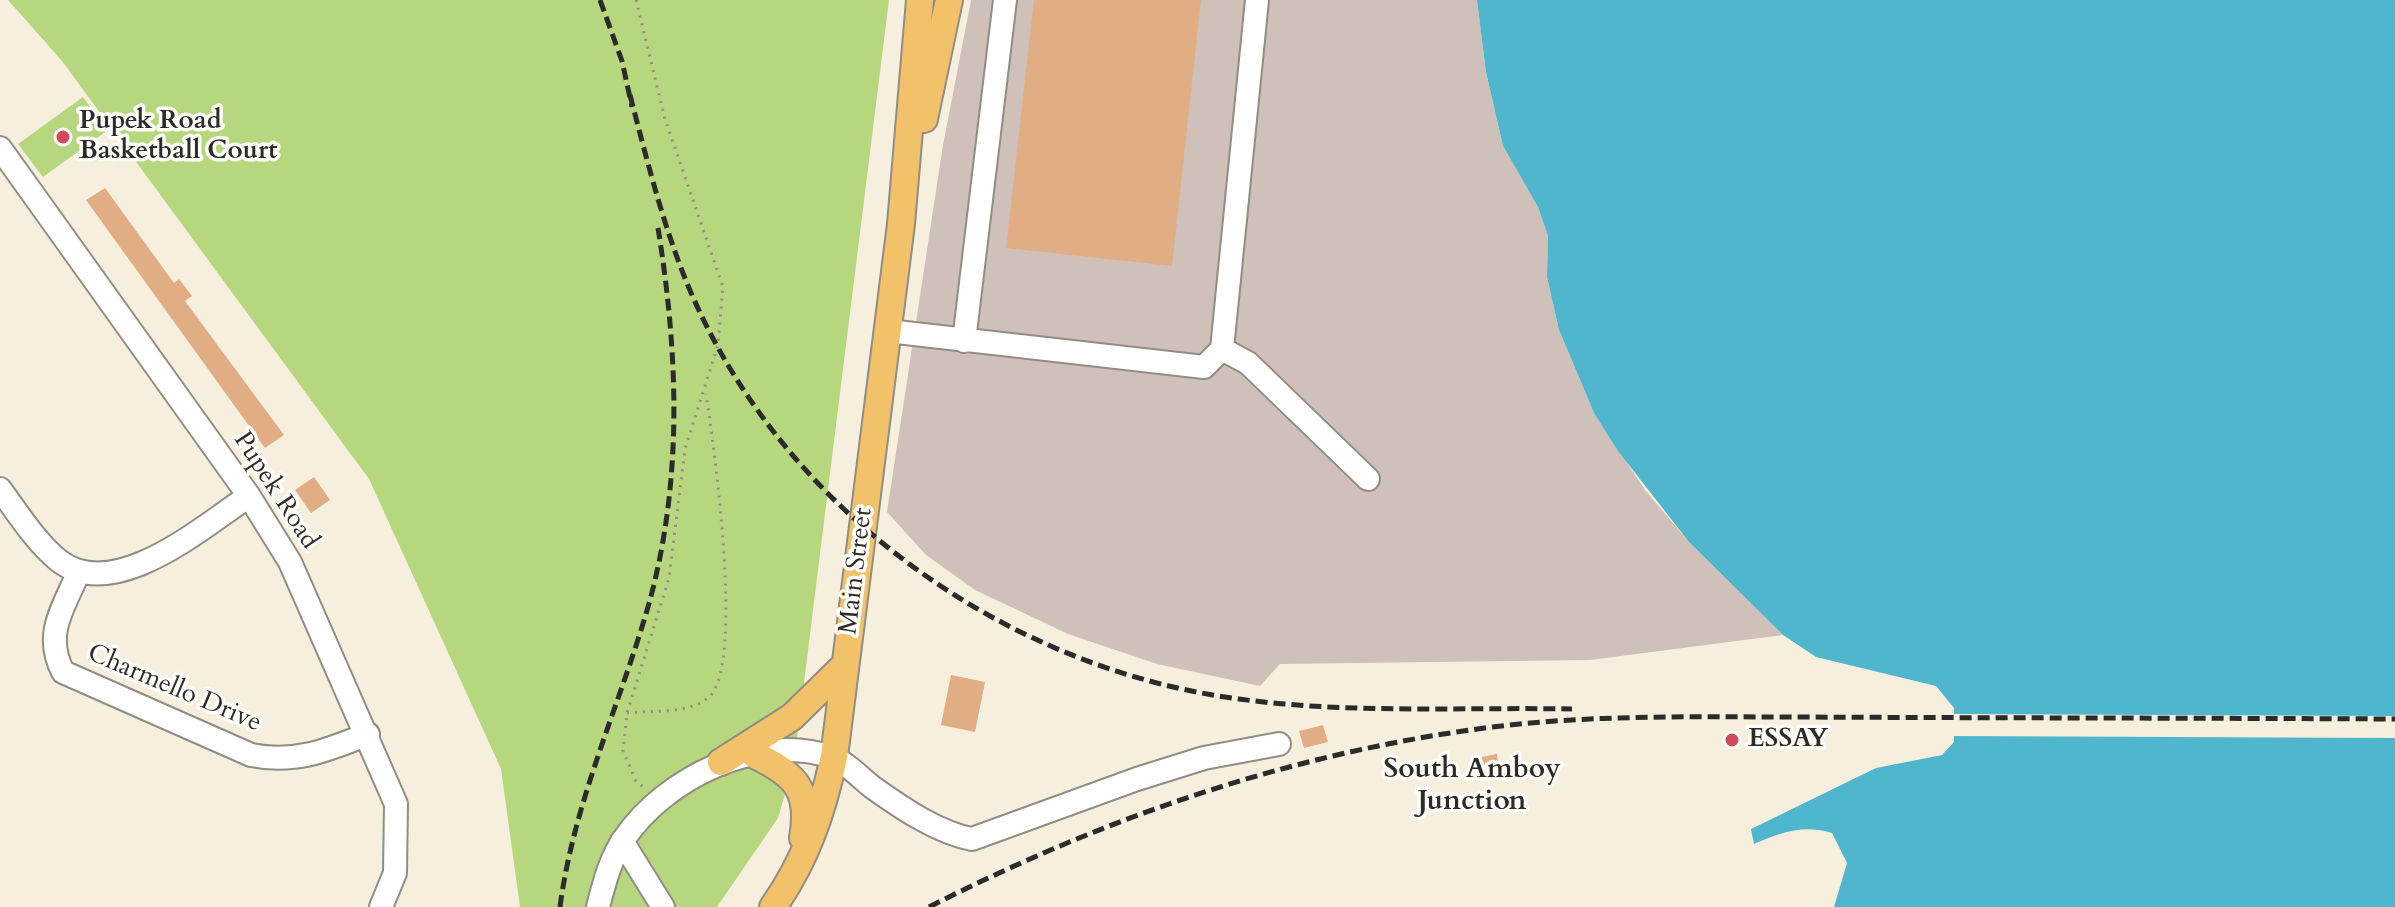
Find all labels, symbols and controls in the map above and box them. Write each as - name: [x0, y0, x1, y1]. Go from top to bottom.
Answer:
- place label: Pupek Road Basketball Court: [79, 106, 278, 168]
- marker: Pupek Road Basketball Court: [54, 128, 72, 146]
- street label: Pupek Road: [226, 427, 324, 555]
- street label: Main Street: [834, 506, 880, 636]
- street label: Charmello Drive: [82, 638, 266, 740]
- place label: ESSAY: [1748, 724, 1828, 756]
- marker: ESSAY: [1723, 731, 1741, 749]
- district label: South Amboy Junction: [1383, 754, 1561, 820]

